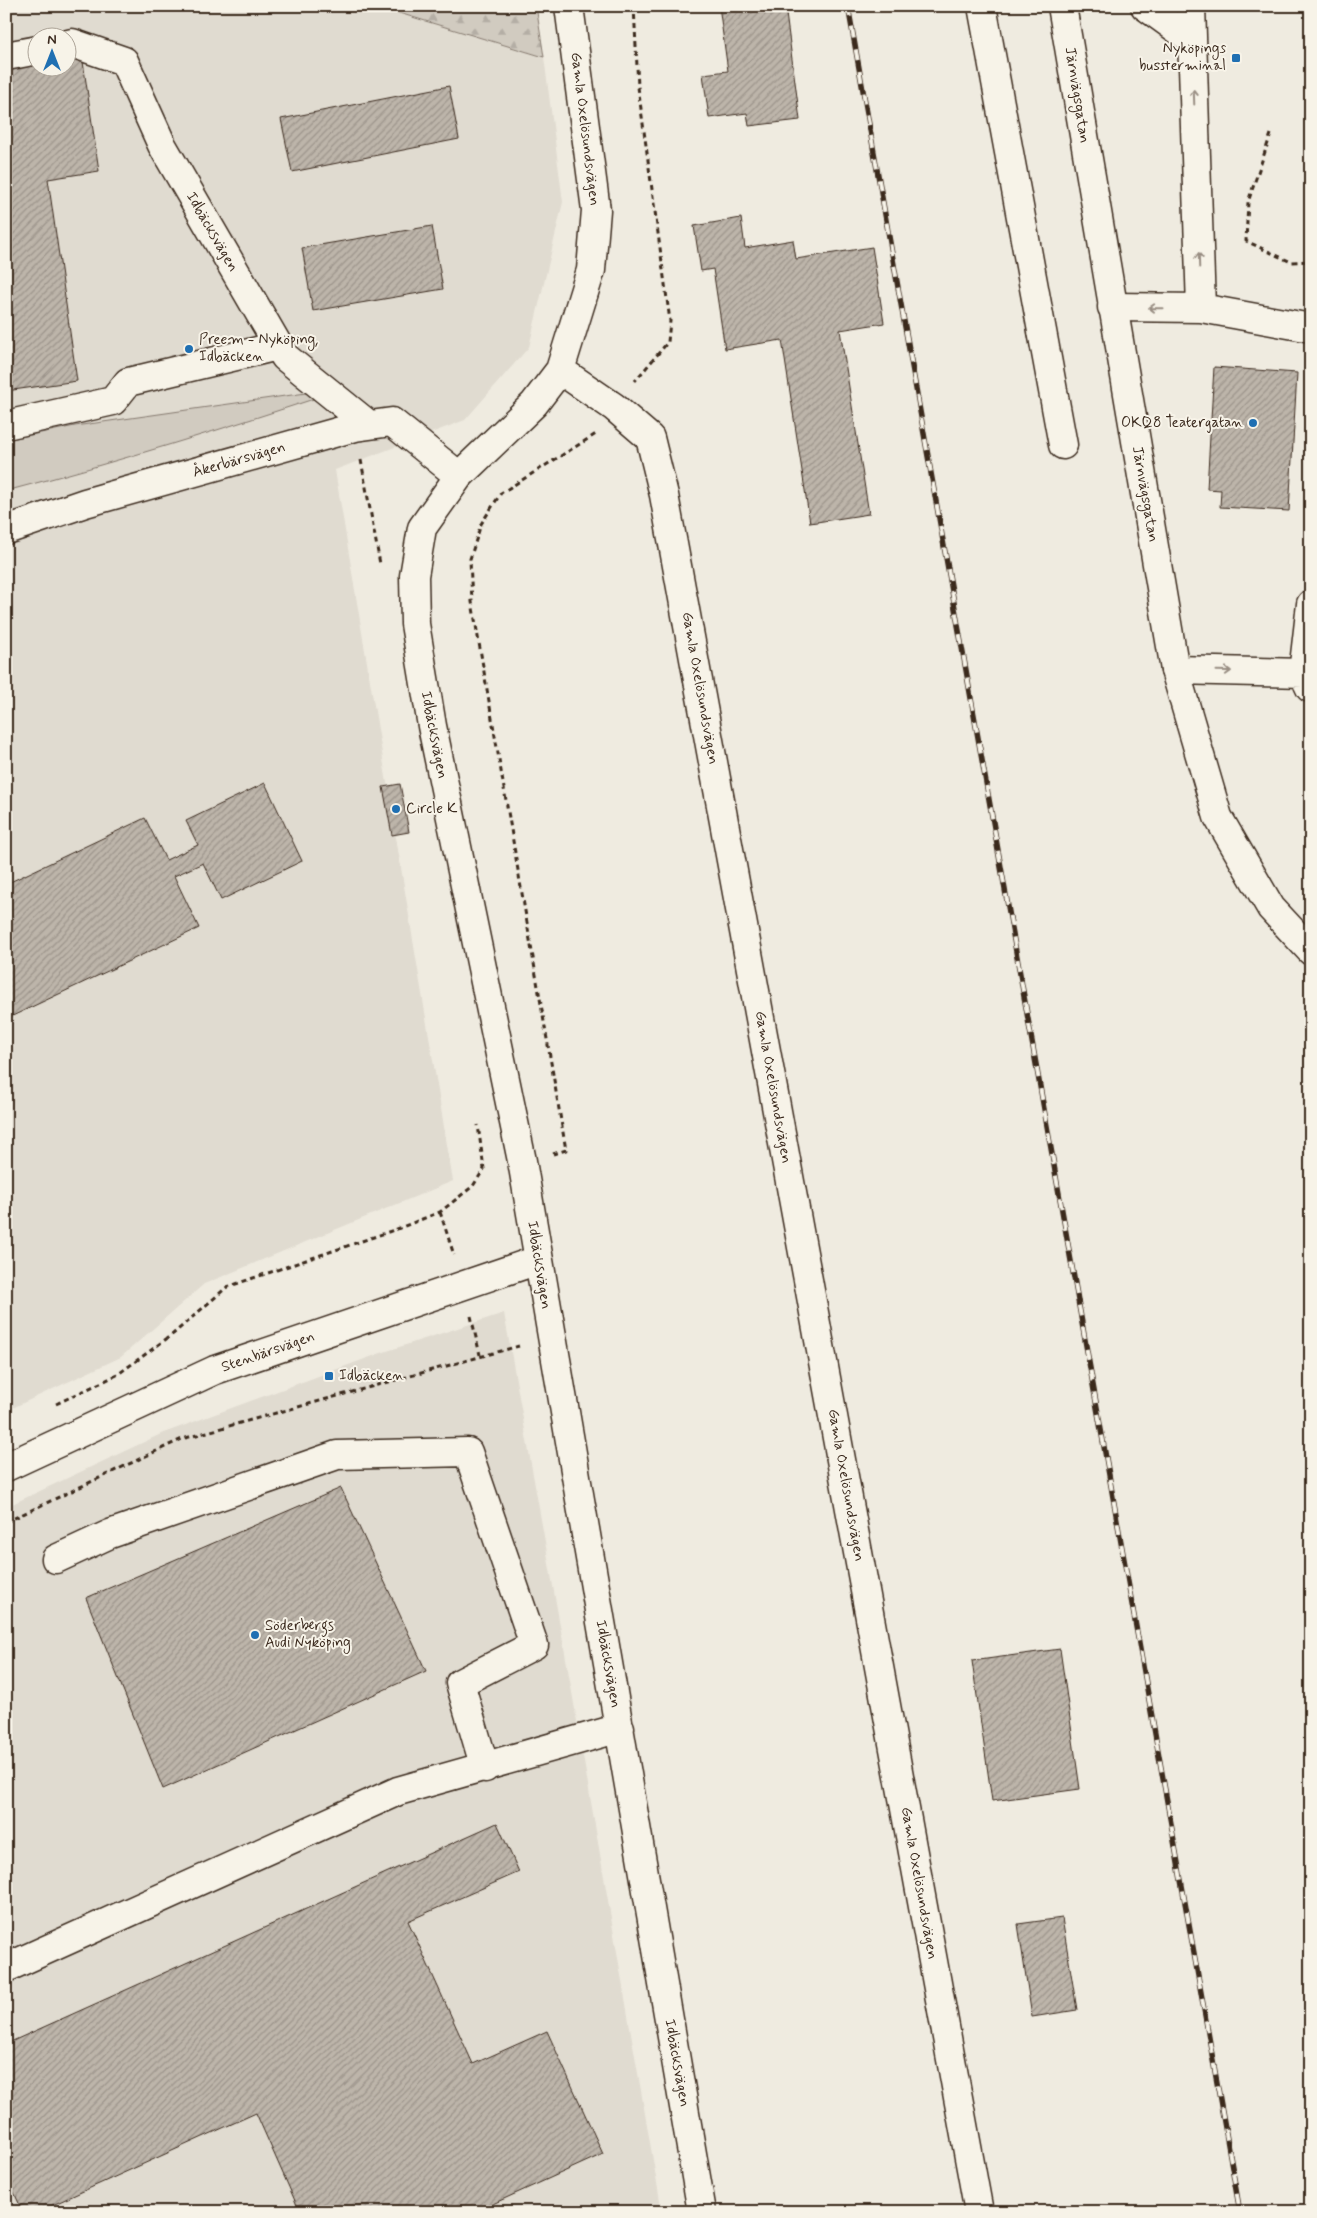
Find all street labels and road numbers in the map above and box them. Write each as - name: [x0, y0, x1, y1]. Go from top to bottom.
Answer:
- street label: Järnvägsgatan: [1059, 46, 1094, 145]
- street label: Gamla Oxelösundsvägen: [566, 51, 604, 207]
- street label: Idbäcksvägen: [181, 189, 243, 275]
- street label: Åkerbärsvägen: [190, 436, 288, 483]
- street label: Järnvägsgatan: [1126, 444, 1163, 544]
- street label: Gamla Oxelösundsvägen: [677, 610, 723, 766]
- street label: Idbäcksvägen: [416, 690, 452, 780]
- street label: Gamla Oxelösundsvägen: [750, 1009, 796, 1165]
- street label: Idbäcksvägen: [522, 1220, 556, 1310]
- street label: Stenbärsvägen: [219, 1327, 317, 1377]
- street label: Gamla Oxelösundsvägen: [823, 1407, 869, 1563]
- street label: Idbäcksvägen: [590, 1619, 626, 1709]
- street label: Gamla Oxelösundsvägen: [896, 1805, 942, 1961]
- street label: Idbäcksvägen: [659, 2018, 695, 2108]

